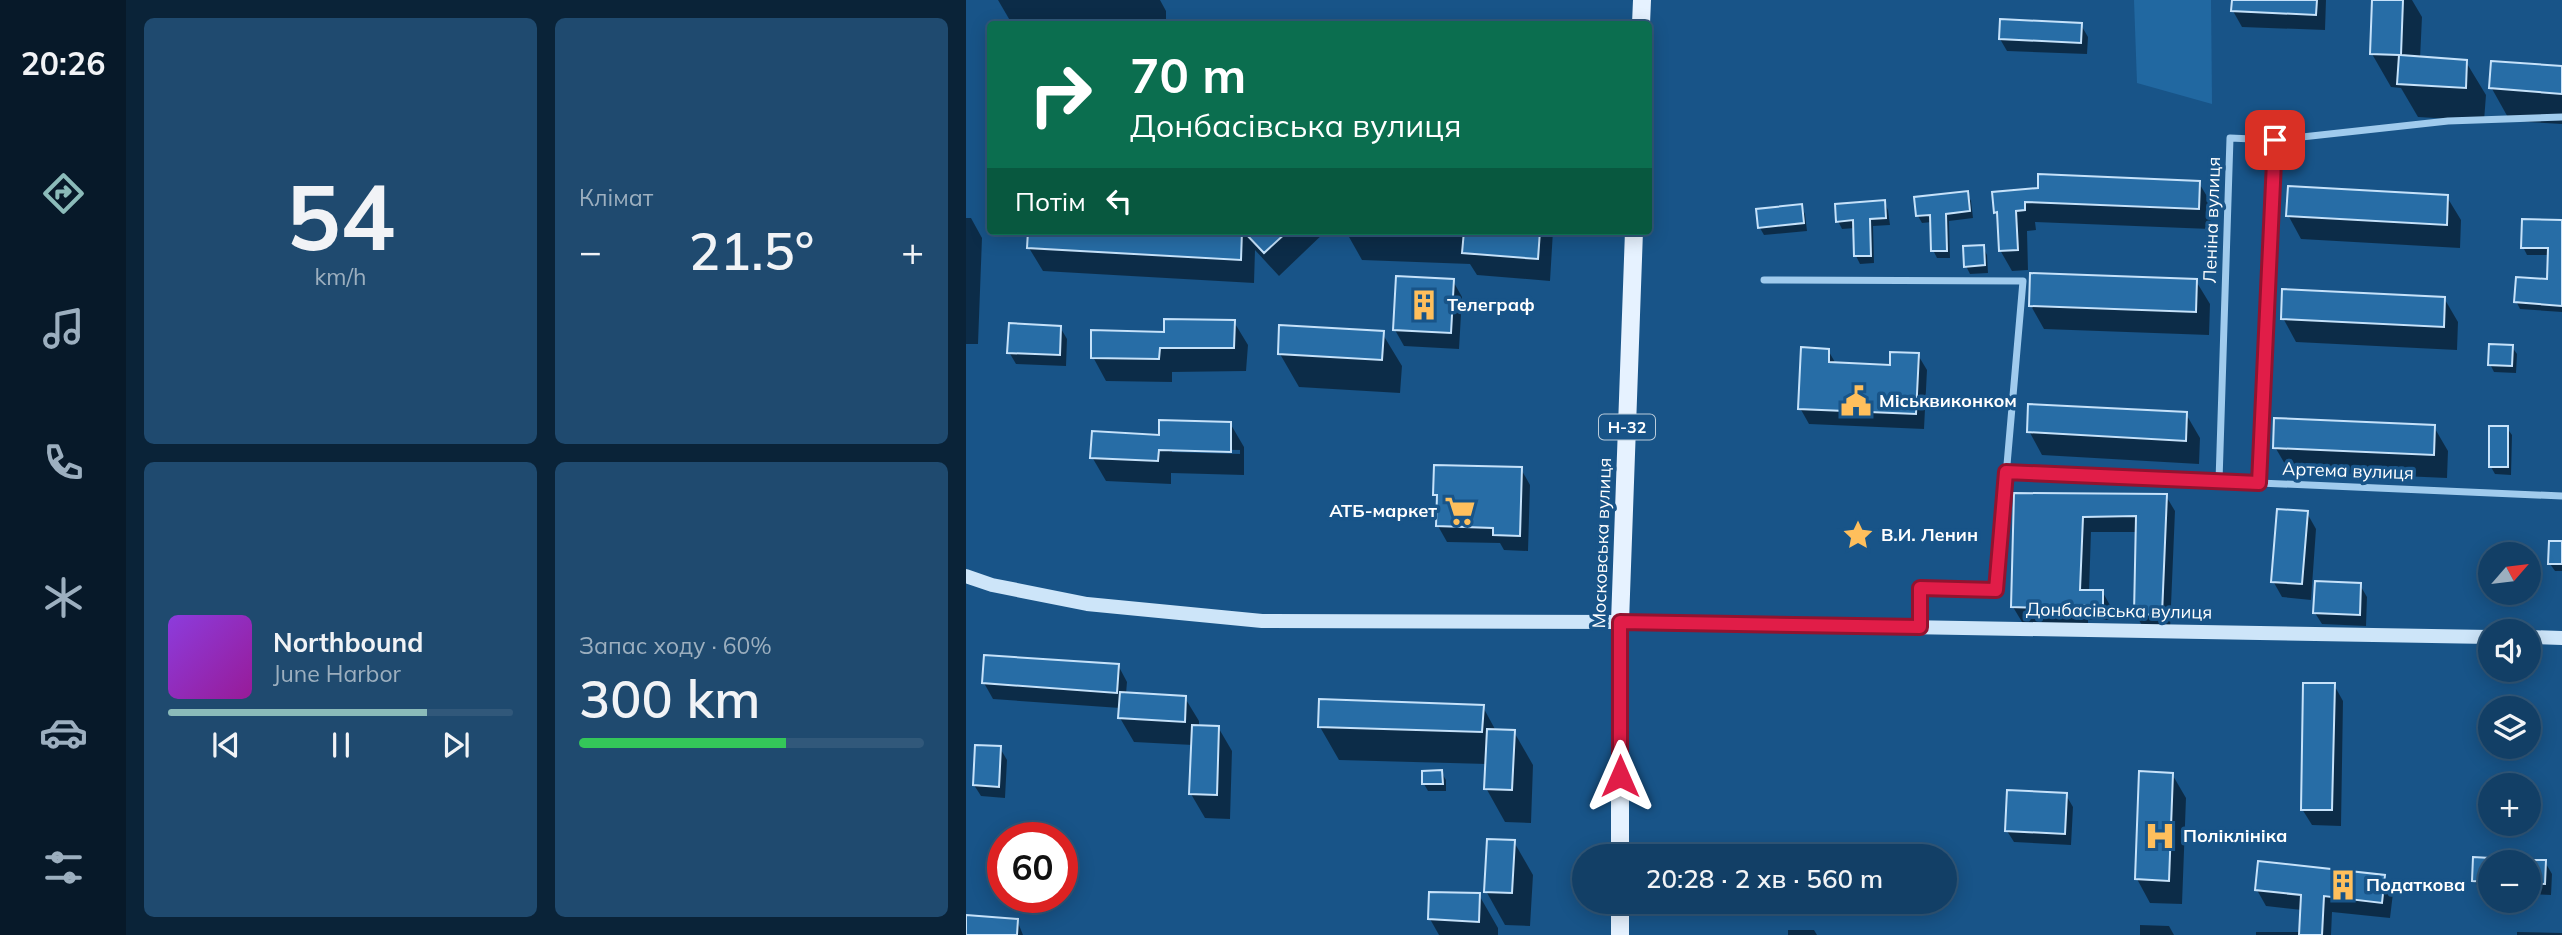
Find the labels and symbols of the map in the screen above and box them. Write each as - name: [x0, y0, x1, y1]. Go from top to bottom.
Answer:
- pin: [2245, 110, 2305, 170]
- street label: Леніна вулиця: [2198, 156, 2225, 284]
- building icon: Телеграф: [1407, 288, 1441, 322]
- place label: Телеграф: [1447, 293, 1535, 316]
- public building icon: Міськвиконком: [1839, 384, 1873, 418]
- place label: Міськвиконком: [1879, 389, 2017, 412]
- road number: Н-32: [1599, 414, 1655, 440]
- street label: Московська вулиця: [1587, 457, 1616, 629]
- street label: Артема вулиця: [2282, 457, 2414, 484]
- supermarket icon: АТБ-маркет: [1443, 494, 1477, 528]
- place label: АТБ-маркет: [1329, 499, 1437, 522]
- place icon: В.И. Ленин: [1841, 518, 1875, 552]
- place label: В.И. Ленин: [1881, 523, 1978, 546]
- north arrow: [2478, 542, 2541, 606]
- street label: Донбасівська вулиця: [2026, 597, 2212, 624]
- position arrow: [1583, 739, 1657, 813]
- hospital icon: Поліклініка: [2143, 819, 2177, 853]
- speed limit sign: 60: [987, 822, 1078, 913]
- place label: Поліклініка: [2183, 824, 2287, 847]
- building icon: Податкова: [2326, 868, 2360, 902]
- place label: Податкова: [2366, 873, 2465, 896]

